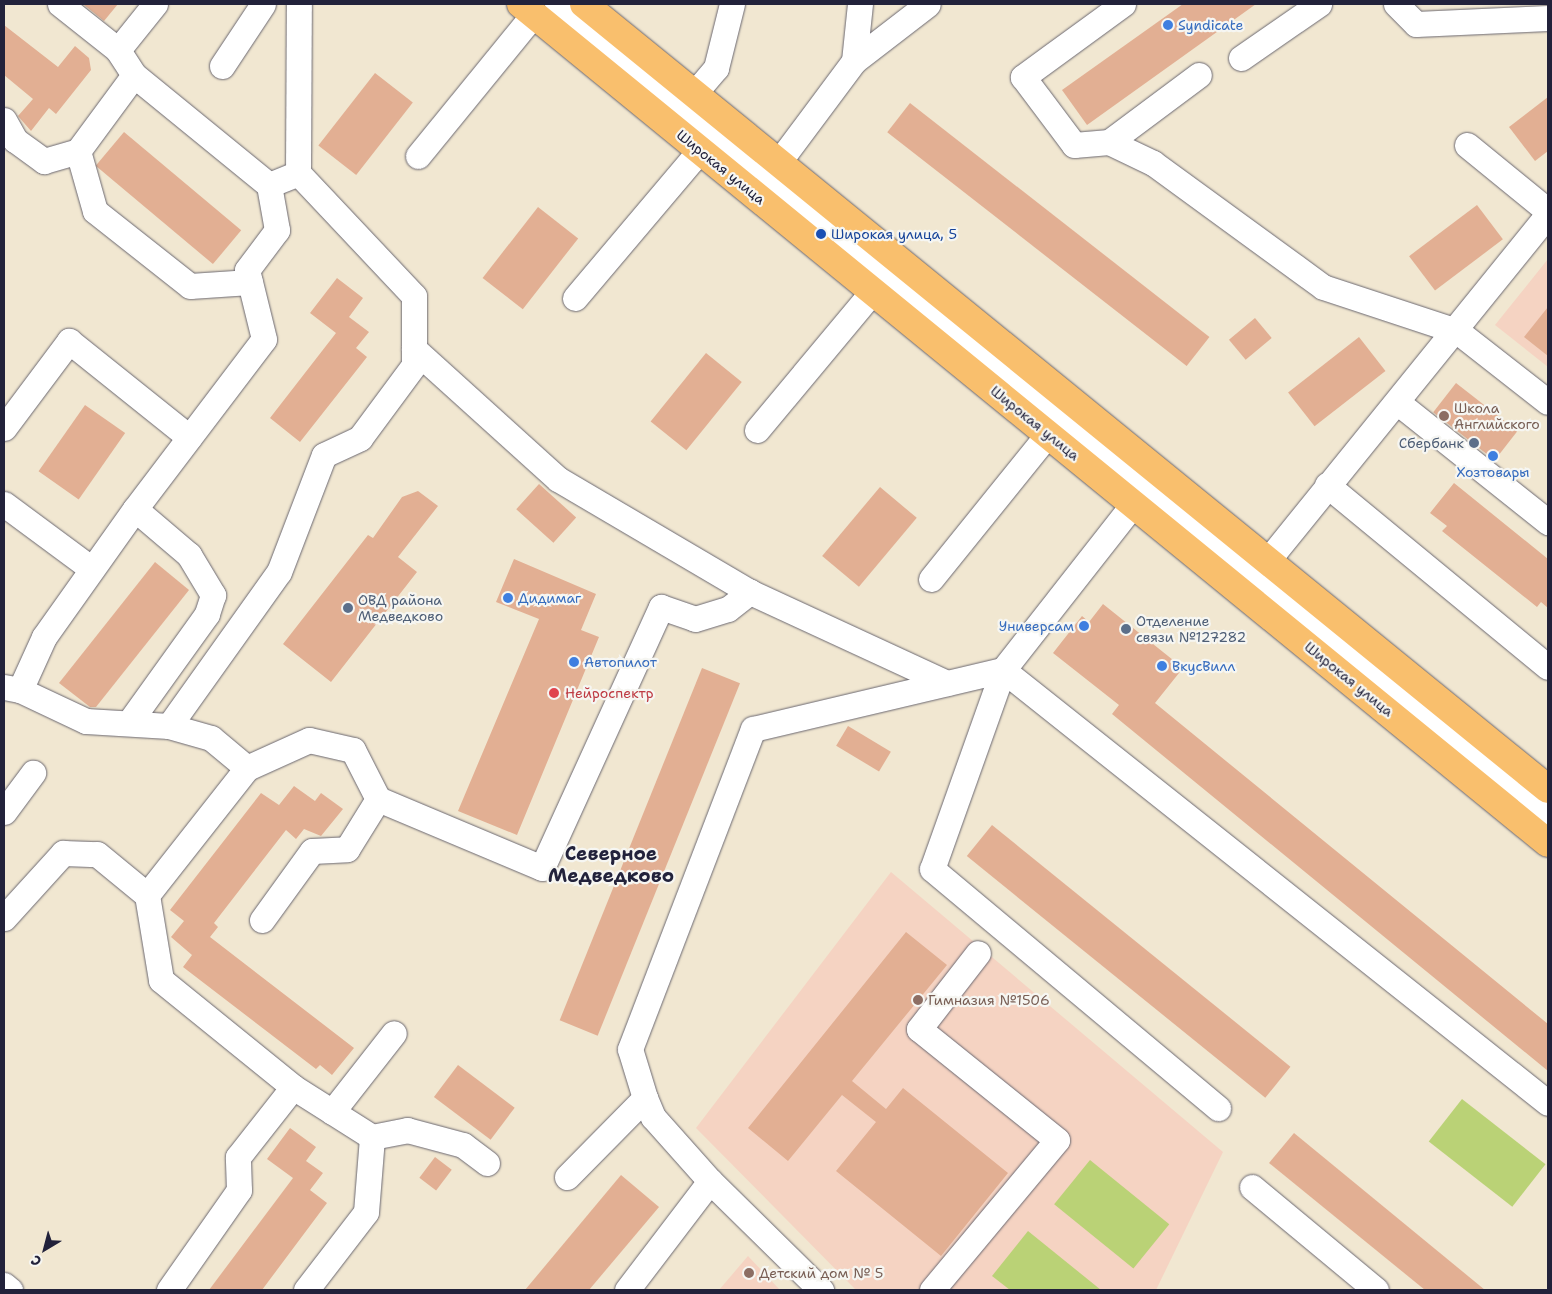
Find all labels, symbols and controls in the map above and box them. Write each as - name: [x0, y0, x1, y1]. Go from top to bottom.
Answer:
- place label: Syndicate: [1178, 17, 1243, 33]
- marker: Syndicate: [1162, 19, 1174, 31]
- street label: Широкая улица: [673, 126, 769, 208]
- place label: Широкая улица, 5: [831, 226, 957, 242]
- marker: Широкая улица, 5: [815, 228, 827, 240]
- street label: Широкая улица: [987, 382, 1083, 464]
- place label: Школа Английского: [1454, 400, 1540, 432]
- marker: Школа Английского: [1438, 410, 1450, 422]
- place label: Сбербанк: [1399, 435, 1464, 451]
- marker: Сбербанк: [1468, 437, 1480, 449]
- marker: Хозтовары: [1487, 450, 1499, 462]
- place label: Хозтовары: [1456, 464, 1530, 480]
- place label: Дидимаг: [518, 590, 581, 606]
- place label: ОВД района Медведково: [358, 592, 443, 624]
- marker: Дидимаг: [502, 592, 514, 604]
- marker: ОВД района Медведково: [342, 602, 354, 614]
- place label: Отделение связи №127282: [1136, 613, 1246, 646]
- place label: Универсам: [999, 618, 1074, 634]
- marker: Универсам: [1078, 620, 1090, 632]
- marker: Отделение связи №127282: [1120, 623, 1132, 635]
- street label: Широкая улица: [1301, 638, 1397, 720]
- place label: Автопилот: [584, 654, 657, 670]
- marker: Автопилот: [568, 656, 580, 668]
- place label: ВкусВилл: [1172, 658, 1235, 674]
- marker: ВкусВилл: [1156, 660, 1168, 672]
- place label: Нейроcпектр: [565, 685, 654, 701]
- marker: Нейроcпектр: [547, 686, 561, 700]
- district label: Северное Медведково: [548, 843, 674, 887]
- place label: Гимназия №1506: [928, 992, 1050, 1008]
- marker: Гимназия №1506: [912, 994, 924, 1006]
- north arrow: [20, 1224, 70, 1274]
- text: С: [27, 1251, 45, 1271]
- place label: Детский дом № 5: [759, 1265, 883, 1281]
- marker: Детский дом № 5: [743, 1267, 755, 1279]

